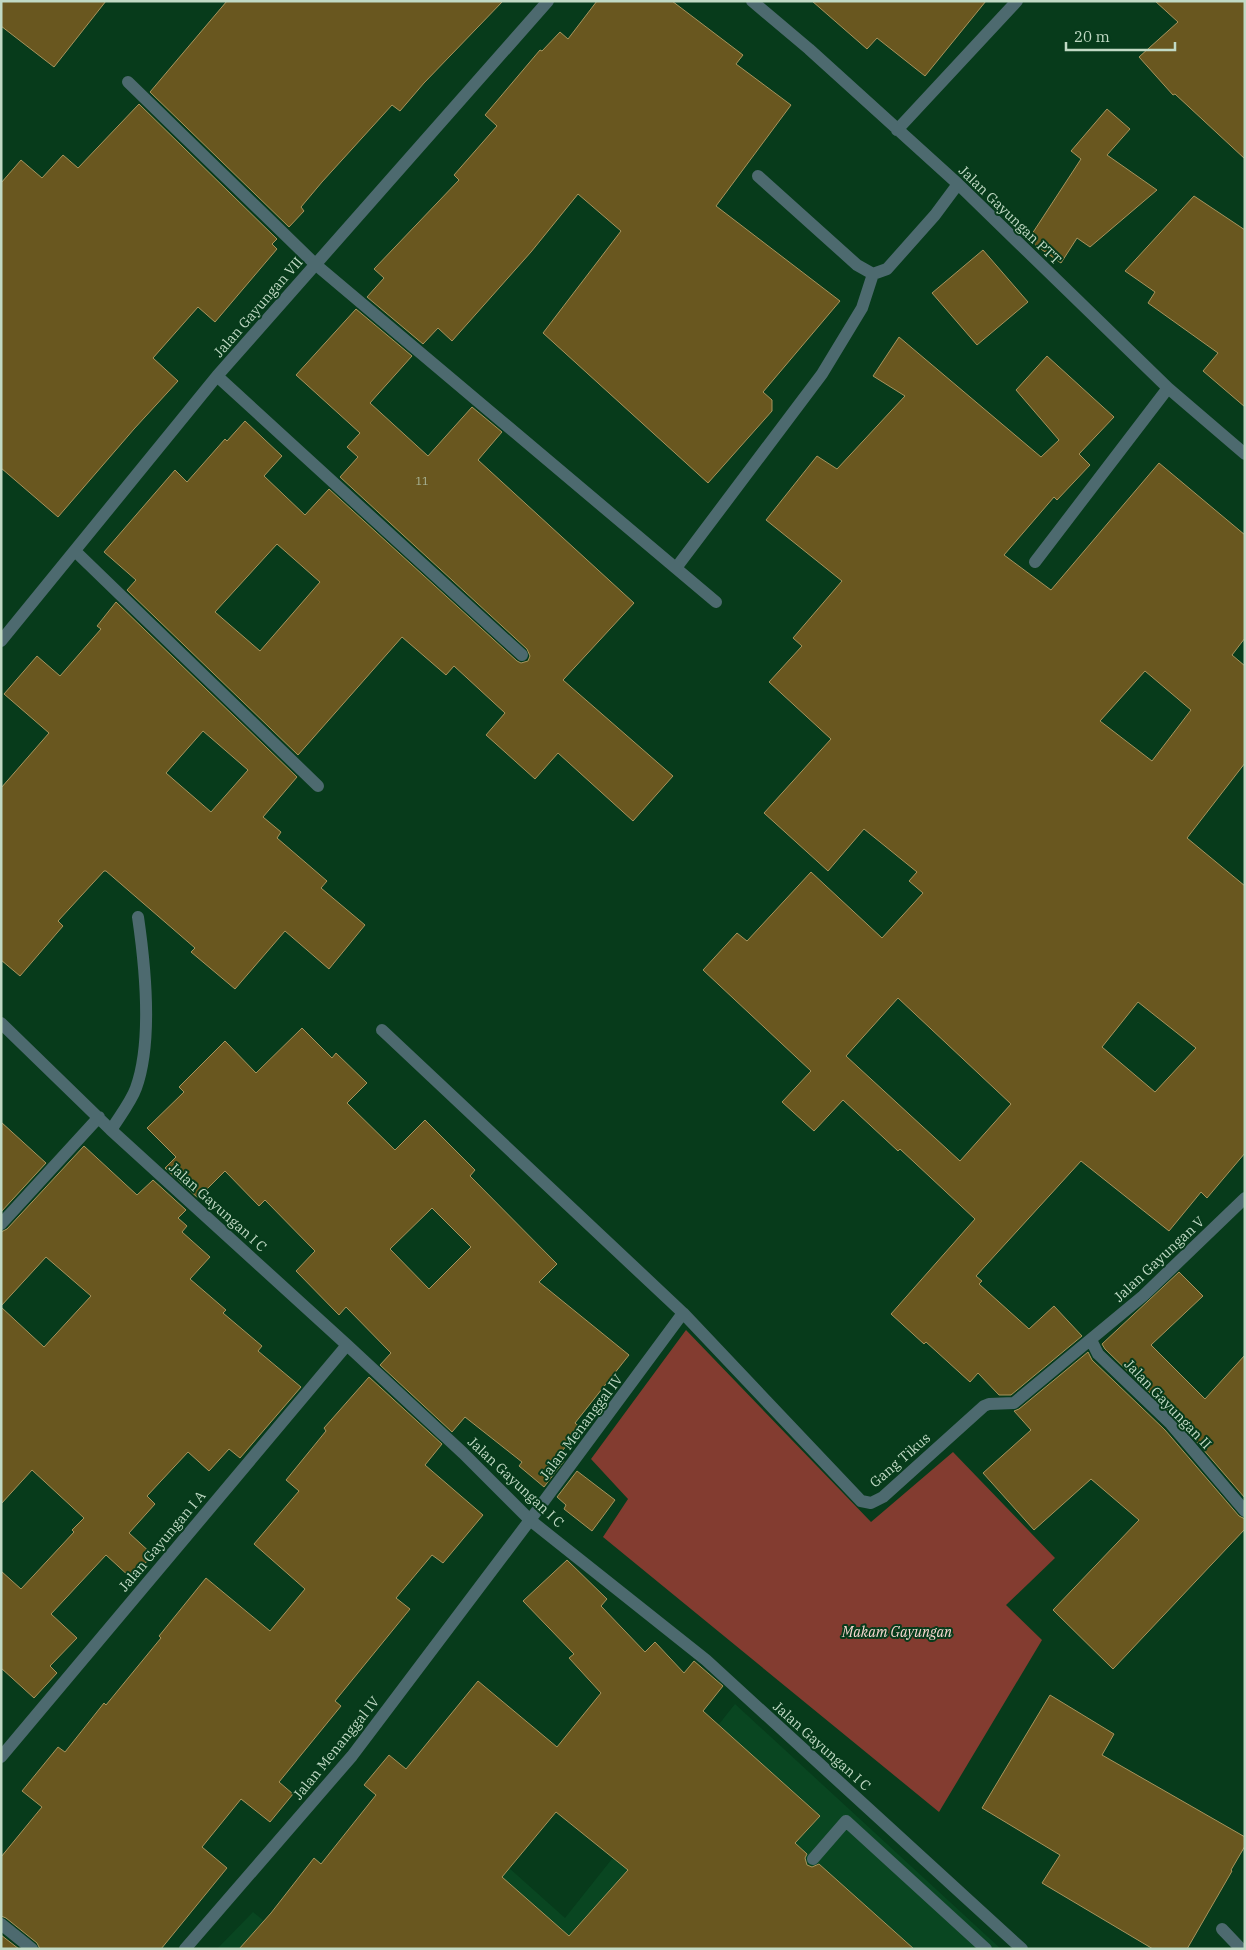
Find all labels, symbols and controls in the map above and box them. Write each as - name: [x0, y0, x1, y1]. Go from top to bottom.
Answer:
- scale bar: [1066, 20, 1175, 52]
- text: 20 m: [1074, 27, 1110, 46]
- street label: Jalan Gayungan PTT: [955, 161, 1065, 269]
- street label: Jalan Gayungan VII: [209, 253, 307, 361]
- house number: 11: [415, 474, 429, 488]
- street label: Jalan Gayungan I C: [165, 1158, 271, 1256]
- street label: Jalan Gayungan V: [1110, 1212, 1208, 1306]
- street label: Jalan Gayungan II: [1121, 1355, 1216, 1453]
- street label: Jalan Menanggal IV: [535, 1371, 627, 1483]
- street label: Gang Tikus: [866, 1429, 934, 1491]
- street label: Jalan Gayungan I C: [464, 1433, 568, 1531]
- street label: Jalan Gayungan I A: [115, 1487, 210, 1595]
- park label: Makam Gayungan: [841, 1623, 952, 1641]
- street label: Jalan Menanggal IV: [289, 1693, 383, 1803]
- street label: Jalan Gayungan I C: [769, 1697, 875, 1795]

